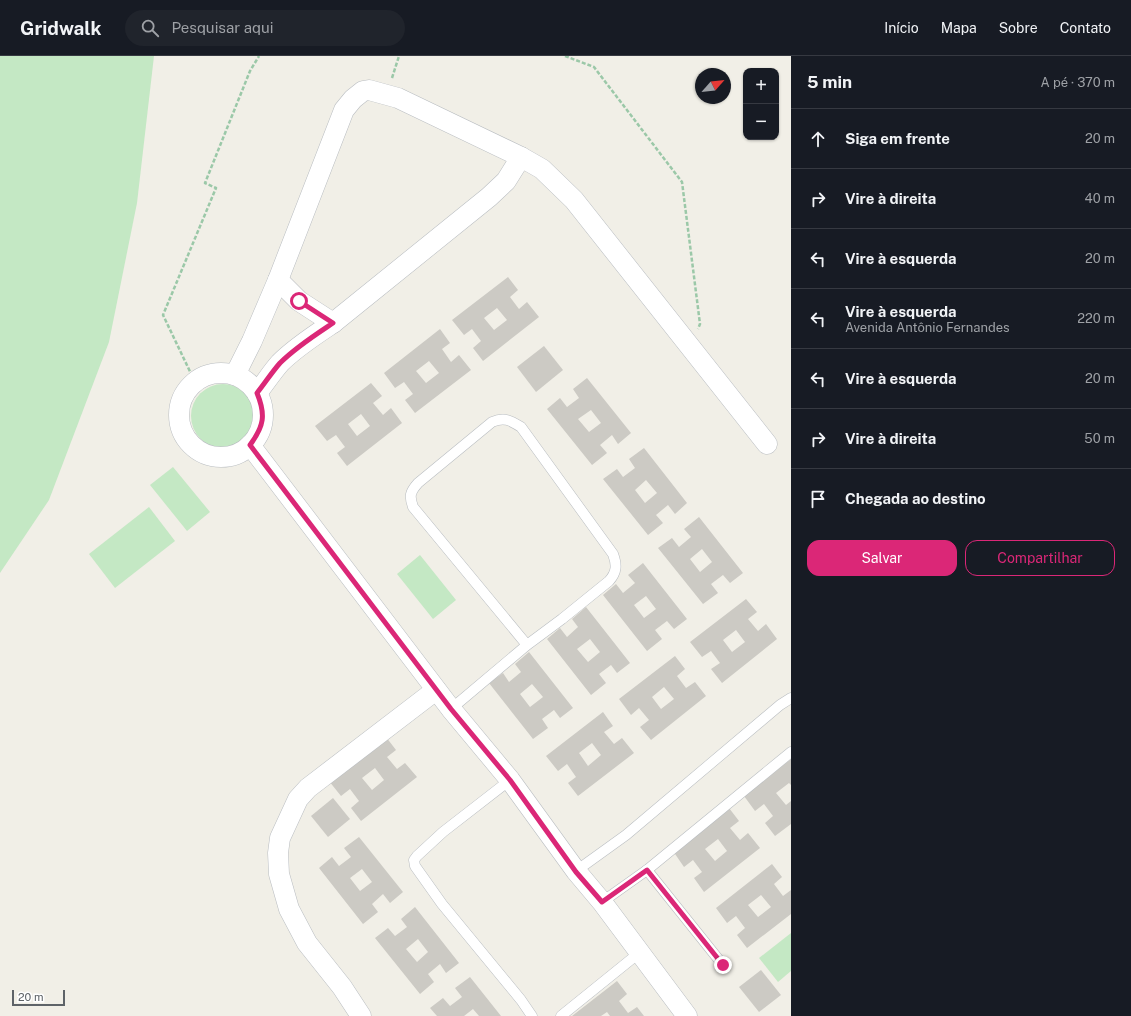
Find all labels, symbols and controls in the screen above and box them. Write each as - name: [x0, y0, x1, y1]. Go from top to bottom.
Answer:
- search box: [125, 10, 405, 46]
- text: Gridwalk: [20, 17, 101, 39]
- icon: search: [139, 17, 161, 39]
- text: Pesquisar aqui: [171, 19, 274, 36]
- text: Início: [884, 20, 919, 36]
- text: Mapa: [941, 20, 977, 36]
- text: Sobre: [999, 20, 1038, 36]
- text: Contato: [1060, 20, 1111, 36]
- north arrow: [695, 68, 731, 104]
- map controls: [743, 68, 779, 140]
- button: +: [743, 68, 779, 104]
- text: 5 min: [807, 72, 852, 92]
- text: A pé · 370 m: [1041, 75, 1115, 90]
- button: −: [743, 104, 779, 140]
- icon: ahead: [807, 128, 829, 150]
- text: Siga em frente: [845, 130, 950, 147]
- text: 20 m: [1085, 131, 1115, 146]
- icon: right: [807, 188, 829, 210]
- text: Vire à direita: [845, 190, 936, 207]
- text: 40 m: [1084, 191, 1115, 206]
- icon: left: [807, 248, 829, 270]
- text: Vire à esquerda: [845, 250, 957, 267]
- text: 20 m: [1085, 251, 1115, 266]
- route start: [290, 292, 308, 310]
- text: Vire à esquerda: [845, 303, 957, 320]
- icon: left: [807, 308, 829, 330]
- text: 220 m: [1077, 311, 1115, 326]
- text: Avenida Antônio Fernandes: [845, 320, 1010, 335]
- icon: left: [807, 368, 829, 390]
- text: Vire à esquerda: [845, 370, 957, 387]
- text: 20 m: [1085, 371, 1115, 386]
- icon: right: [807, 428, 829, 450]
- text: Vire à direita: [845, 430, 936, 447]
- text: 50 m: [1084, 431, 1115, 446]
- icon: arrive: [807, 488, 829, 510]
- text: Chegada ao destino: [845, 490, 986, 507]
- button: Salvar: [807, 540, 957, 576]
- button: Compartilhar: [965, 540, 1115, 576]
- route end: [714, 956, 732, 974]
- scale bar: [12, 988, 65, 1007]
- text: 20 m: [18, 991, 43, 1003]

